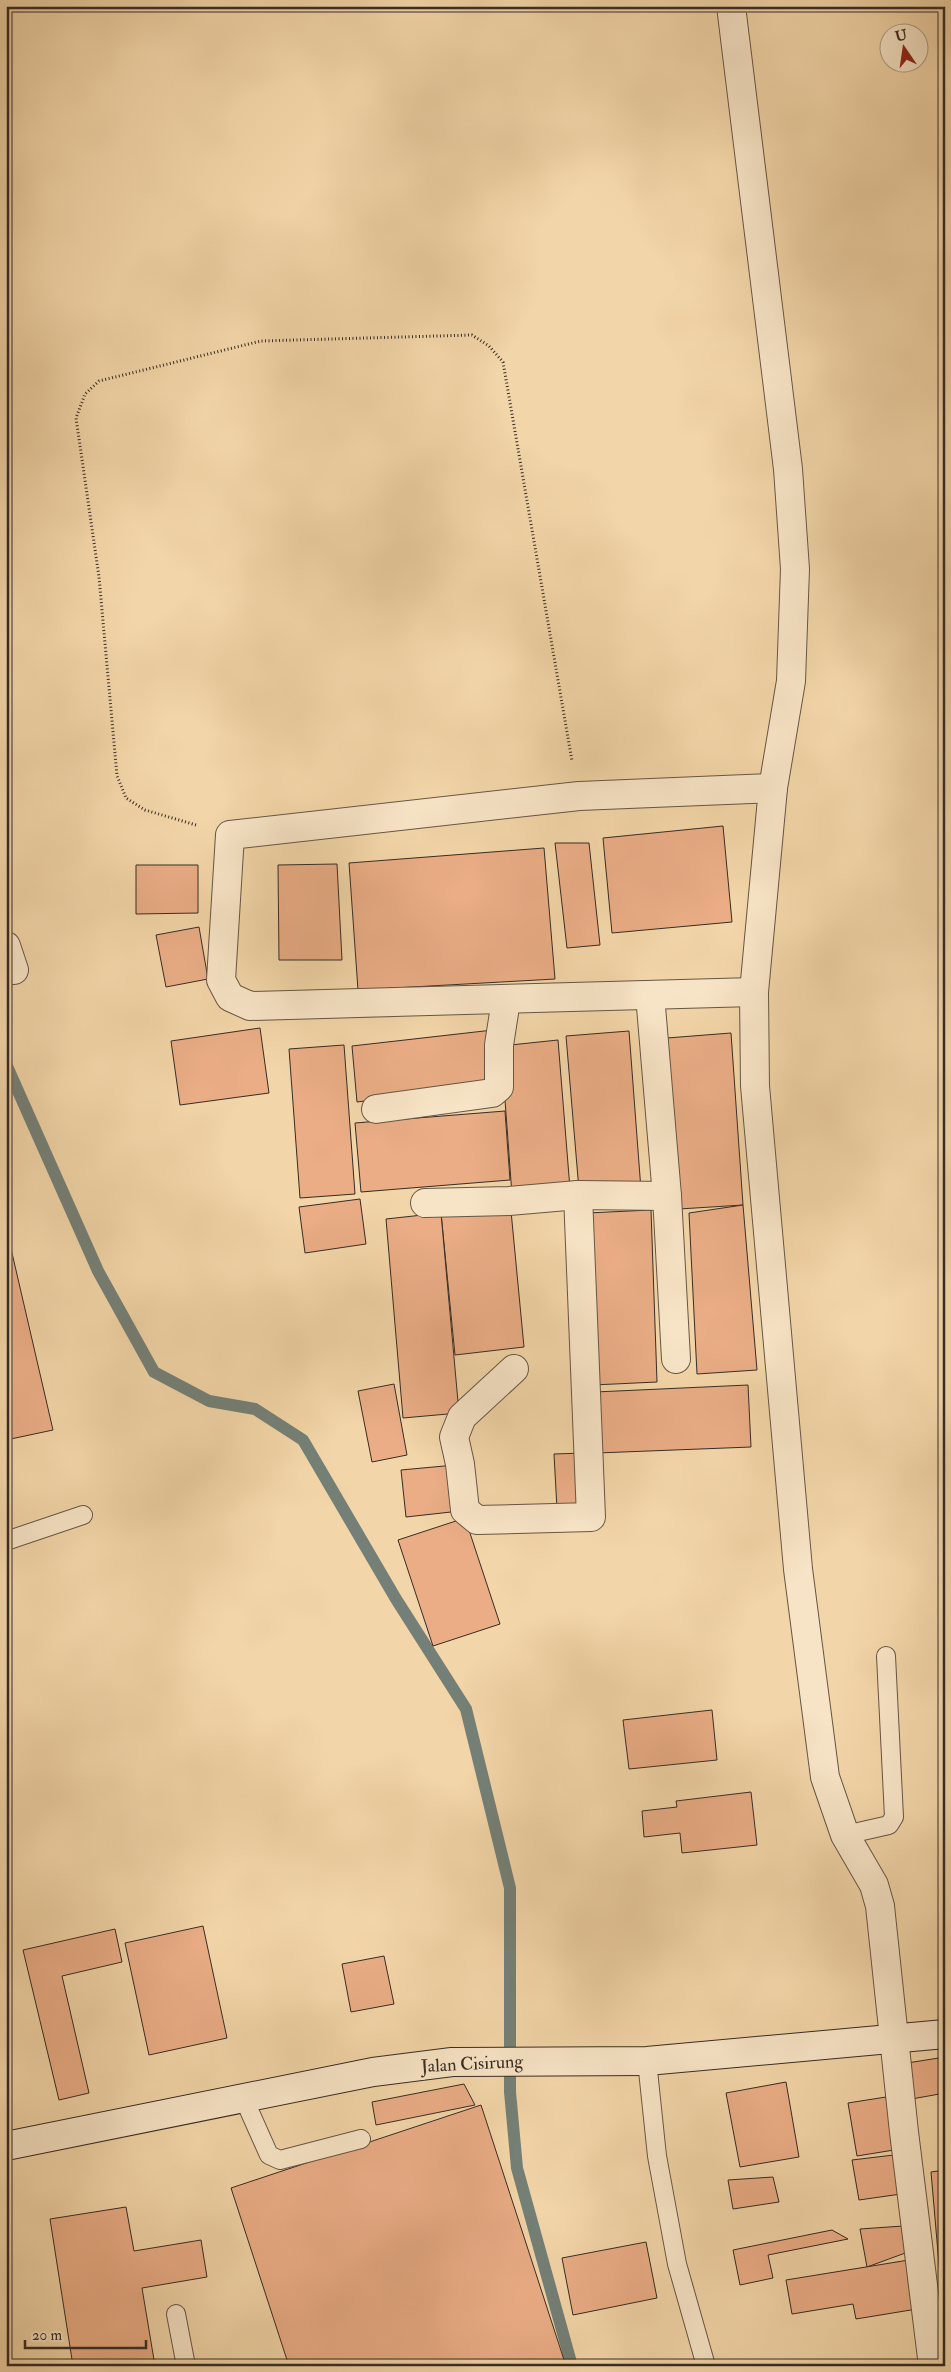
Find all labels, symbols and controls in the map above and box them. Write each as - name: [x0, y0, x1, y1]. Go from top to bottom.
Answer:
- north arrow: [878, 22, 928, 72]
- text: U: [894, 26, 909, 45]
- street label: Jalan Cisirung: [419, 2050, 525, 2078]
- scale bar: [25, 2317, 146, 2349]
- text: 20 m: [32, 2326, 62, 2345]

